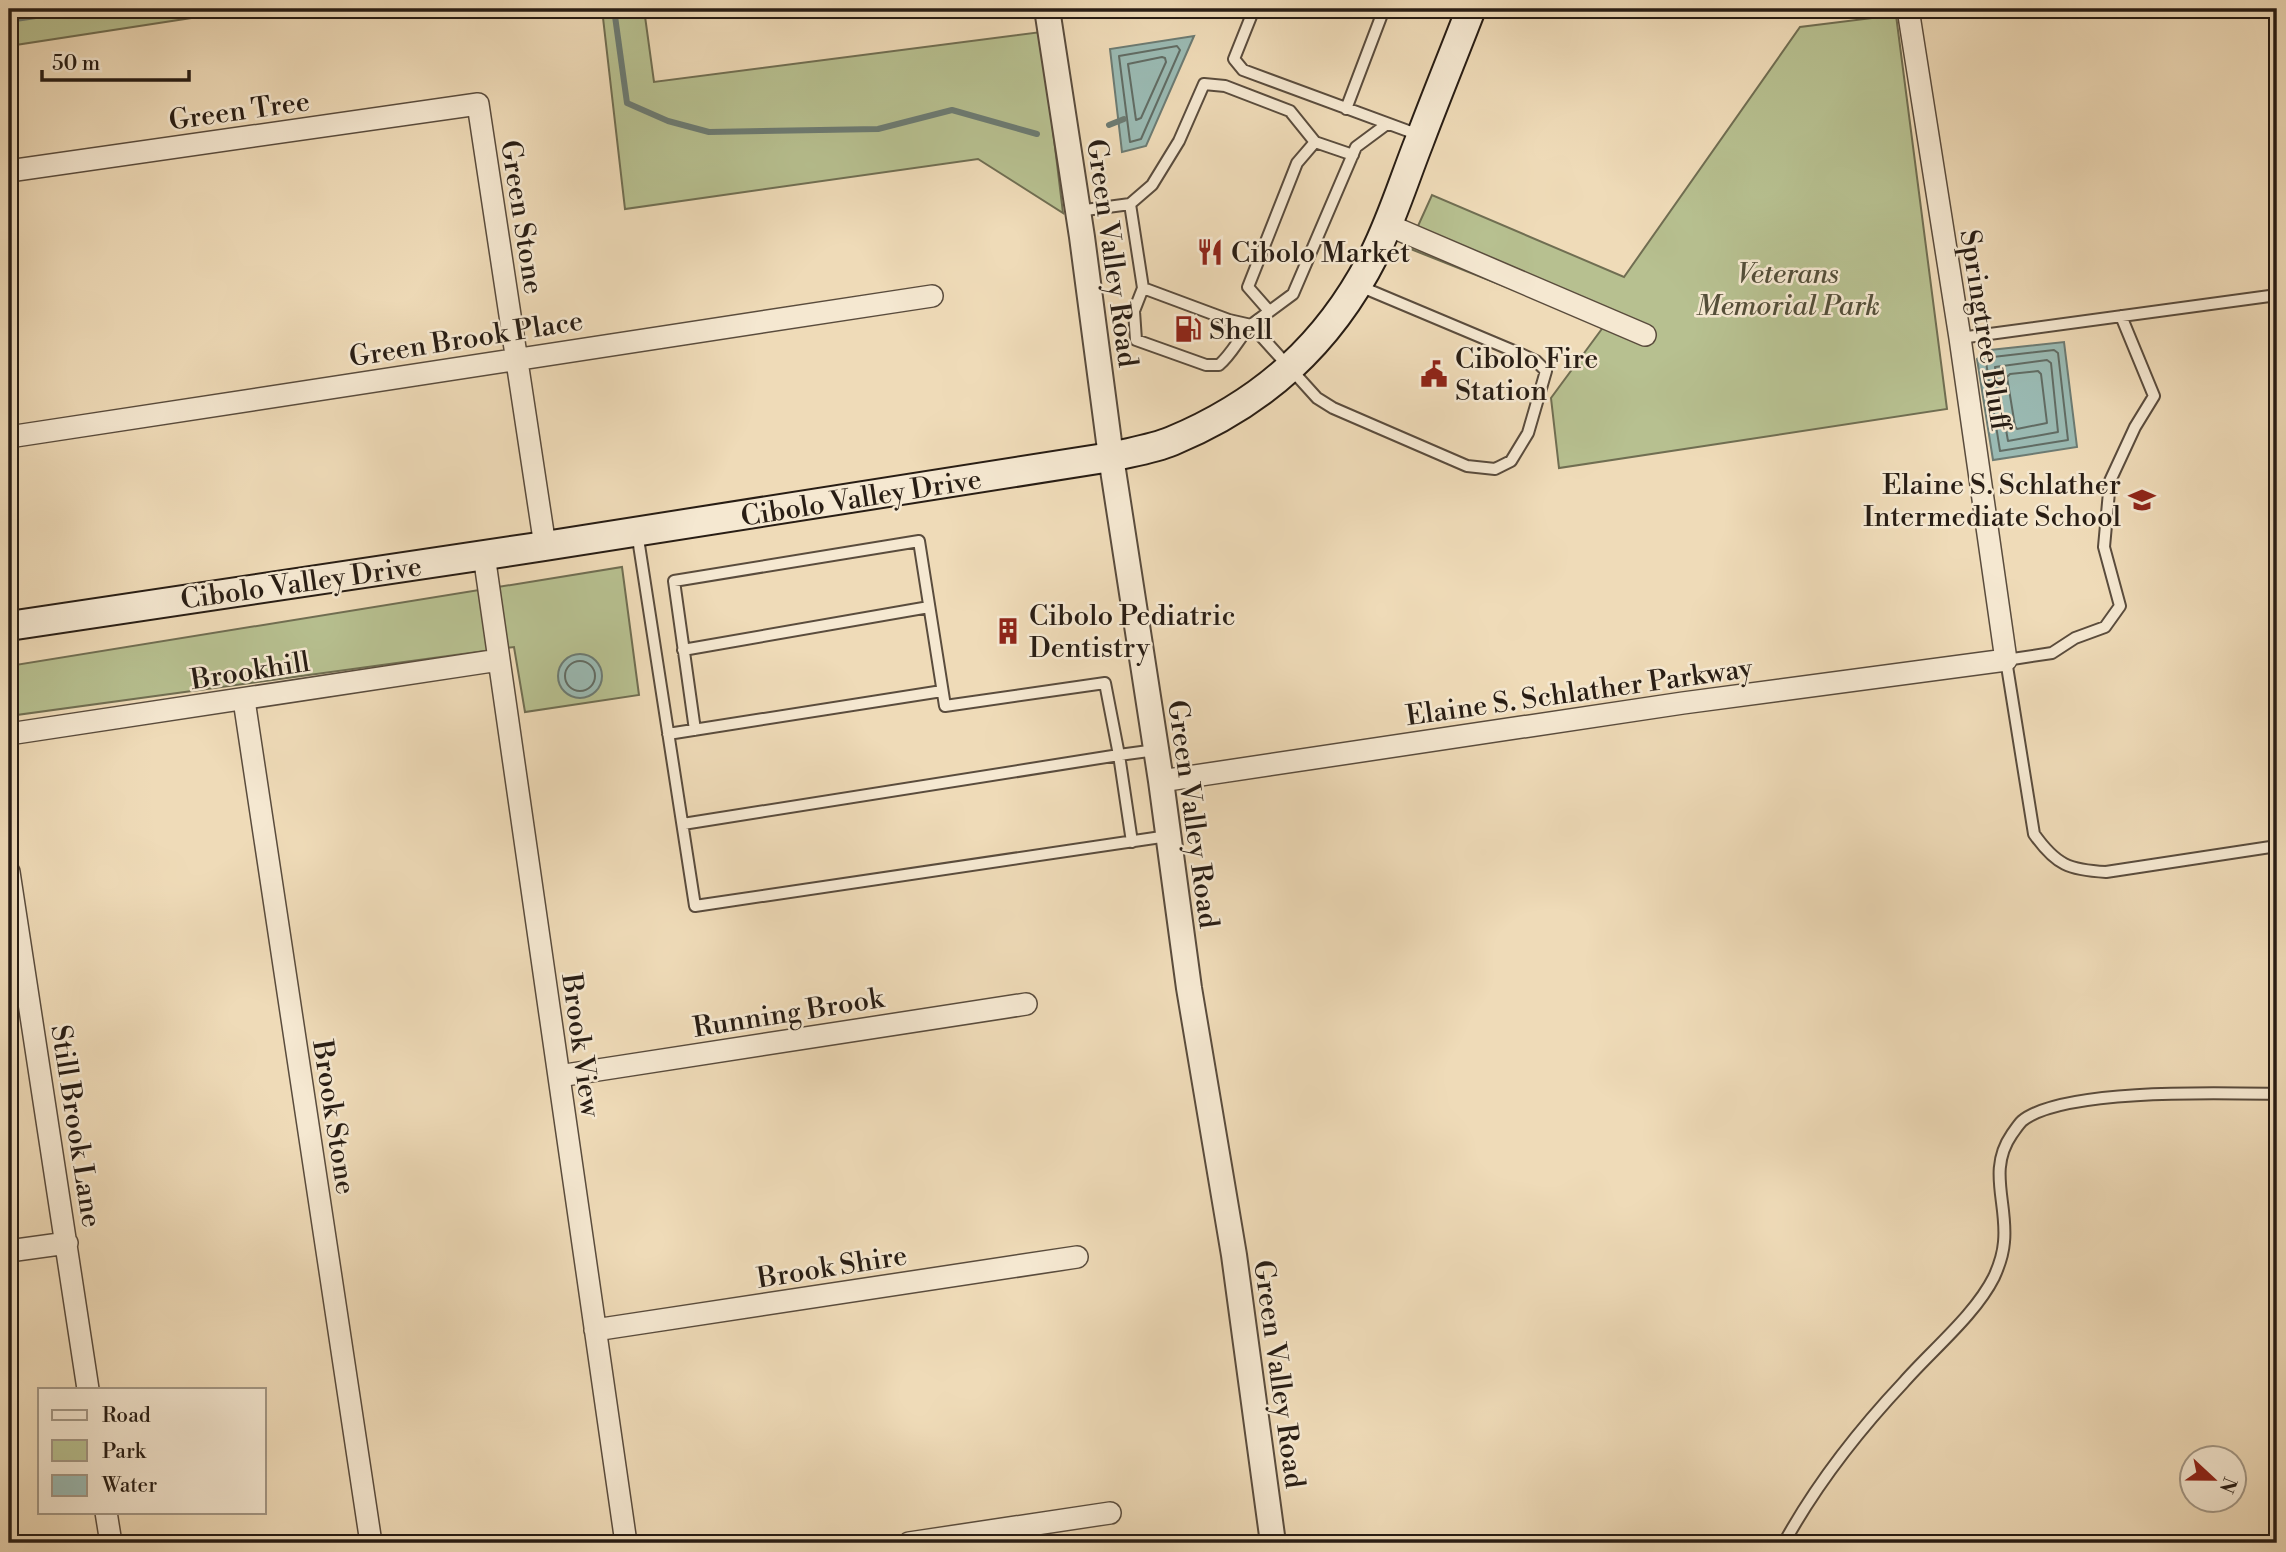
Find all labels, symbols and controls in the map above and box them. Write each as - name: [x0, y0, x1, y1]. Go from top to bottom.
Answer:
- scale bar: [42, 38, 189, 82]
- text: 50 m: [52, 51, 100, 77]
- street label: Green Tree: [167, 84, 312, 139]
- street label: Green Valley Road: [1078, 137, 1145, 370]
- street label: Green Stone: [492, 138, 551, 297]
- street label: Springtree Bluff: [1951, 227, 2018, 435]
- place label: Cibolo Market: [1231, 236, 1410, 271]
- restaurant icon: Cibolo Market: [1195, 237, 1225, 267]
- park label: Veterans Memorial Park: [1696, 257, 1880, 324]
- street label: Green Brook Place: [347, 304, 586, 375]
- place label: Shell: [1209, 313, 1272, 348]
- fuel station icon: Shell: [1173, 314, 1203, 344]
- place label: Cibolo Fire Station: [1455, 342, 1598, 409]
- public building icon: Cibolo Fire Station: [1419, 359, 1449, 389]
- street label: Cibolo Valley Drive: [738, 462, 984, 535]
- place label: Elaine S. Schlather Intermediate School: [1863, 468, 2121, 535]
- school or university icon: Elaine S. Schlather Intermediate School: [2127, 485, 2157, 515]
- street label: Cibolo Valley Drive: [178, 549, 424, 618]
- place label: Cibolo Pediatric Dentistry: [1029, 599, 1236, 666]
- building icon: Cibolo Pediatric Dentistry: [993, 616, 1023, 646]
- street label: Brookhill: [187, 645, 312, 698]
- street label: Elaine S. Schlather Parkway: [1404, 651, 1755, 734]
- street label: Green Valley Road: [1159, 698, 1226, 931]
- street label: Brook View: [553, 970, 608, 1120]
- street label: Running Brook: [690, 981, 887, 1046]
- street label: Still Brook Lane: [42, 1023, 109, 1230]
- street label: Brook Stone: [304, 1037, 363, 1197]
- street label: Brook Shire: [754, 1238, 910, 1297]
- street label: Green Valley Road: [1245, 1258, 1312, 1491]
- legend: [38, 1388, 266, 1514]
- text: Road: [102, 1403, 151, 1429]
- text: Park: [102, 1439, 147, 1465]
- north arrow: [2178, 1444, 2248, 1514]
- text: Water: [101, 1473, 157, 1499]
- text: N: [2214, 1474, 2242, 1496]

